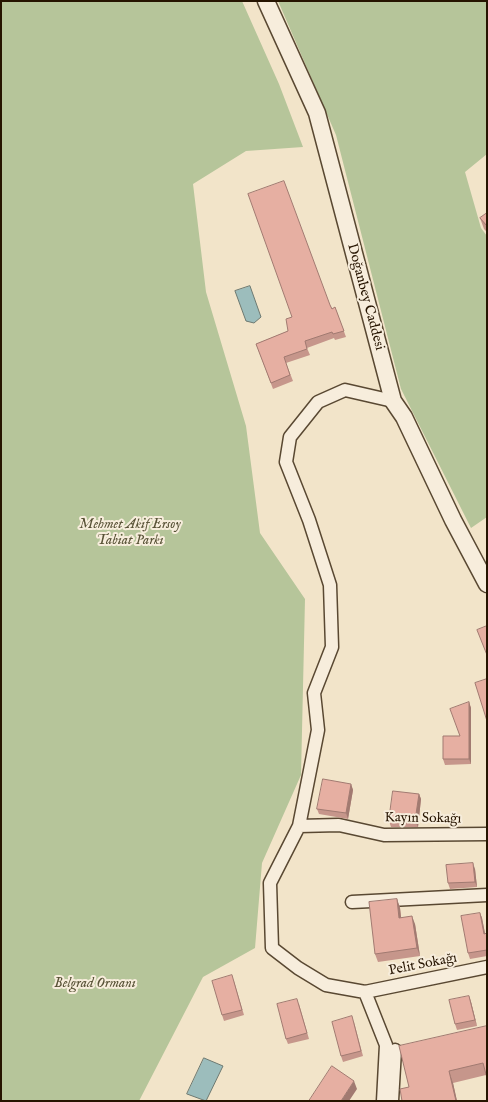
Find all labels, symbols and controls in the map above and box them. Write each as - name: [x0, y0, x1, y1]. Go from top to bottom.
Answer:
- street label: Doğanbey Caddesi: [343, 242, 387, 352]
- park label: Mehmet Akif Ersoy Tabiat Parkı: [79, 517, 181, 550]
- street label: Kayın Sokağı: [384, 810, 462, 828]
- street label: Pelit Sokağı: [387, 950, 459, 980]
- park label: Belgrad Ormanı: [54, 976, 136, 992]

